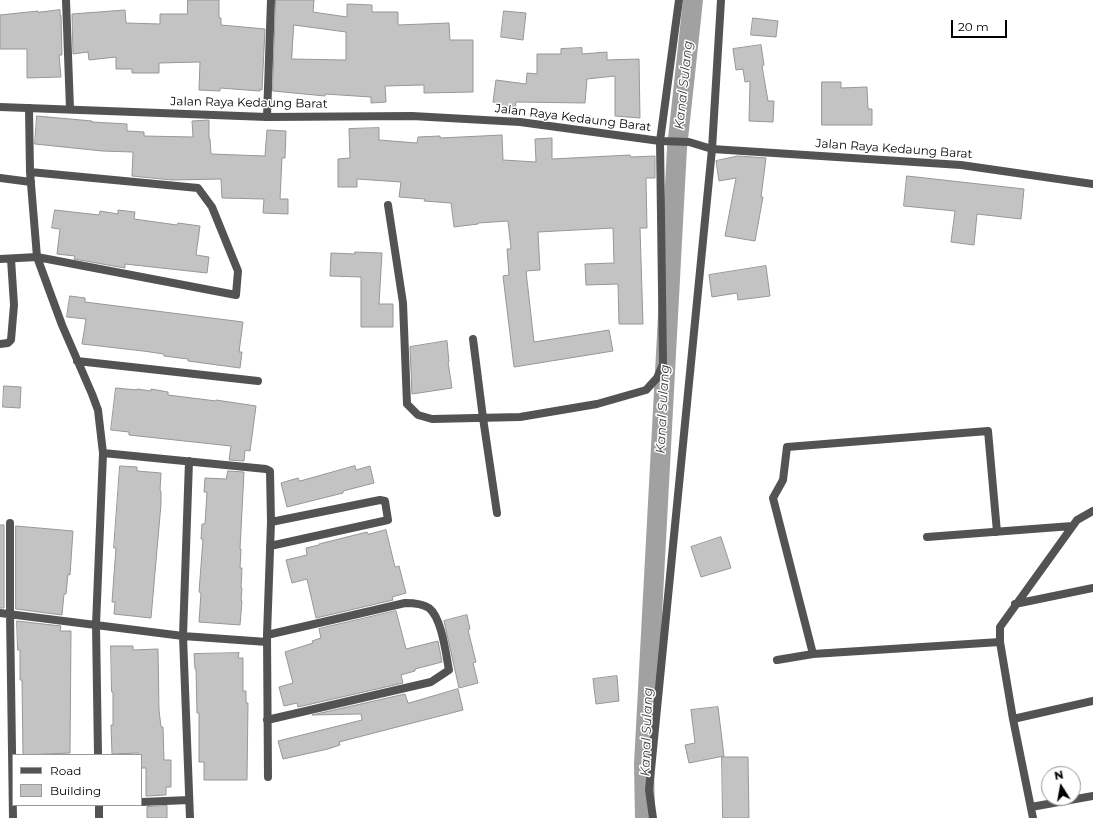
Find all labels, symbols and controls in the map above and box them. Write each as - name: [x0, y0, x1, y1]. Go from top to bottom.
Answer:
- scale bar: [953, 12, 1009, 38]
- text: 20 m: [958, 19, 989, 34]
- water label: Kanal Sulang: [672, 40, 696, 130]
- street label: Jalan Raya Kedaung Barat: [170, 94, 328, 112]
- street label: Jalan Raya Kedaung Barat: [494, 101, 652, 135]
- street label: Jalan Raya Kedaung Barat: [815, 136, 973, 162]
- water label: Kanal Sulang: [653, 364, 673, 454]
- water label: Kanal Sulang: [638, 687, 656, 777]
- legend: [12, 754, 142, 806]
- text: Road: [50, 763, 81, 778]
- north arrow: [1041, 766, 1081, 806]
- text: N: [1053, 767, 1065, 783]
- text: Building: [50, 783, 101, 798]

